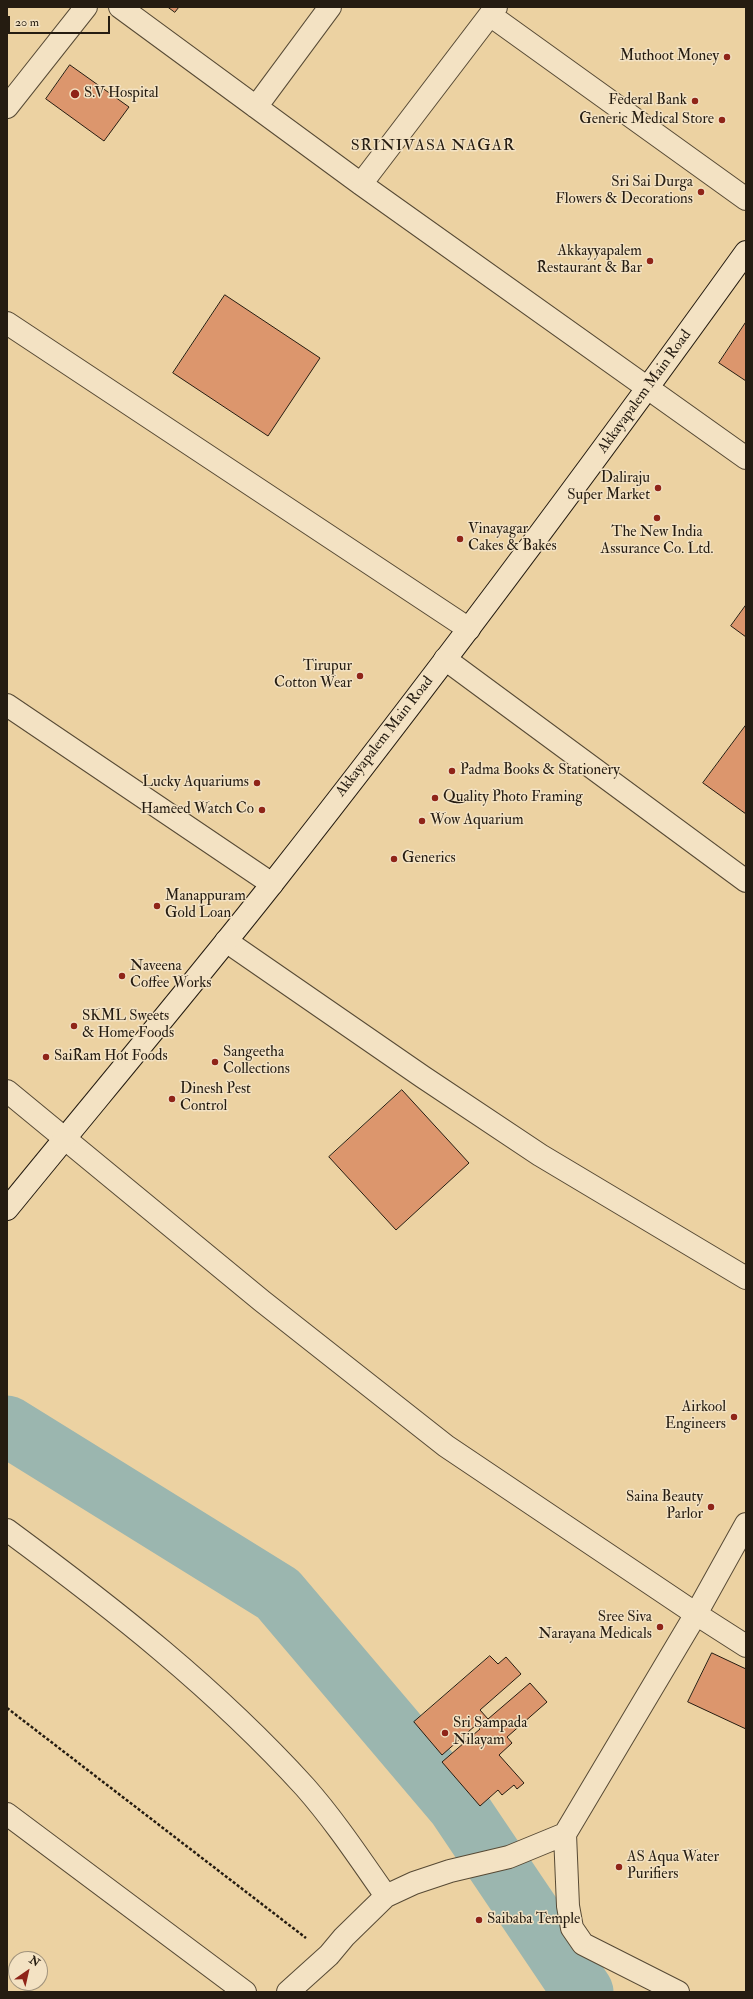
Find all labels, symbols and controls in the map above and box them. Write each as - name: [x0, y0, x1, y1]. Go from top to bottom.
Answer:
- scale bar: [10, 8, 112, 34]
- text: 20 m: [15, 15, 39, 30]
- place label: Muthoot Money: [620, 48, 719, 66]
- marker: Muthoot Money: [722, 52, 732, 62]
- place label: S.V Hospital: [84, 85, 159, 103]
- marker: S.V Hospital: [69, 88, 81, 100]
- place label: Federal Bank: [608, 92, 687, 110]
- marker: Federal Bank: [690, 96, 700, 106]
- place label: Generic Medical Store: [579, 111, 714, 129]
- marker: Generic Medical Store: [717, 115, 727, 125]
- district label: SRINIVASA NAGAR: [351, 137, 515, 157]
- place label: Sri Sai Durga Flowers & Decorations: [555, 174, 693, 209]
- marker: Sri Sai Durga Flowers & Decorations: [696, 187, 706, 197]
- place label: Akkayyapalem Restaurant & Bar: [536, 243, 642, 278]
- marker: Akkayyapalem Restaurant & Bar: [645, 256, 655, 266]
- street label: Akkayapalem Main Road: [594, 327, 696, 457]
- place label: Daliraju Super Market: [567, 470, 650, 505]
- marker: Daliraju Super Market: [653, 483, 663, 493]
- marker: The New India Assurance Co. Ltd.: [652, 513, 662, 523]
- place label: Vinayagar Cakes & Bakes: [468, 521, 557, 556]
- place label: The New India Assurance Co. Ltd.: [601, 524, 713, 559]
- marker: Vinayagar Cakes & Bakes: [455, 534, 465, 544]
- place label: Tirupur Cotton Wear: [274, 658, 352, 693]
- marker: Tirupur Cotton Wear: [355, 671, 365, 681]
- street label: Akkayapalem Main Road: [332, 673, 438, 801]
- place label: Padma Books & Stationery: [460, 762, 620, 780]
- marker: Padma Books & Stationery: [447, 766, 457, 776]
- place label: Lucky Aquariums: [142, 774, 249, 792]
- marker: Lucky Aquariums: [252, 778, 262, 788]
- place label: Quality Photo Framing: [443, 789, 583, 807]
- marker: Quality Photo Framing: [430, 793, 440, 803]
- place label: Hameed Watch Co: [141, 801, 254, 819]
- marker: Hameed Watch Co: [257, 805, 267, 815]
- place label: Wow Aquarium: [430, 812, 524, 830]
- marker: Wow Aquarium: [417, 816, 427, 826]
- place label: Generics: [402, 850, 456, 868]
- marker: Generics: [389, 854, 399, 864]
- place label: Manappuram Gold Loan: [165, 888, 246, 923]
- marker: Manappuram Gold Loan: [152, 901, 162, 911]
- place label: Naveena Coffee Works: [130, 958, 211, 993]
- marker: Naveena Coffee Works: [117, 971, 127, 981]
- place label: SKML Sweets & Home Foods: [82, 1008, 174, 1043]
- marker: SKML Sweets & Home Foods: [69, 1021, 79, 1031]
- place label: Sangeetha Collections: [223, 1044, 290, 1079]
- place label: SaiRam Hot Foods: [54, 1048, 168, 1066]
- marker: SaiRam Hot Foods: [41, 1052, 51, 1062]
- marker: Sangeetha Collections: [210, 1057, 220, 1067]
- place label: Dinesh Pest Control: [180, 1081, 251, 1116]
- marker: Dinesh Pest Control: [167, 1094, 177, 1104]
- place label: Airkool Engineers: [665, 1399, 726, 1434]
- marker: Airkool Engineers: [729, 1412, 739, 1422]
- place label: Saina Beauty Parlor: [626, 1489, 703, 1524]
- marker: Saina Beauty Parlor: [706, 1502, 716, 1512]
- place label: Sree Siva Narayana Medicals: [538, 1609, 652, 1644]
- marker: Sree Siva Narayana Medicals: [655, 1622, 665, 1632]
- place label: Sri Sampada Nilayam: [453, 1715, 527, 1750]
- marker: Sri Sampada Nilayam: [440, 1728, 450, 1738]
- place label: AS Aqua Water Purifiers: [627, 1849, 719, 1884]
- marker: AS Aqua Water Purifiers: [614, 1862, 624, 1872]
- place label: Saibaba Temple: [487, 1911, 580, 1929]
- marker: Saibaba Temple: [474, 1915, 484, 1925]
- north arrow: [8, 1951, 48, 1991]
- text: N: [27, 1953, 42, 1970]

